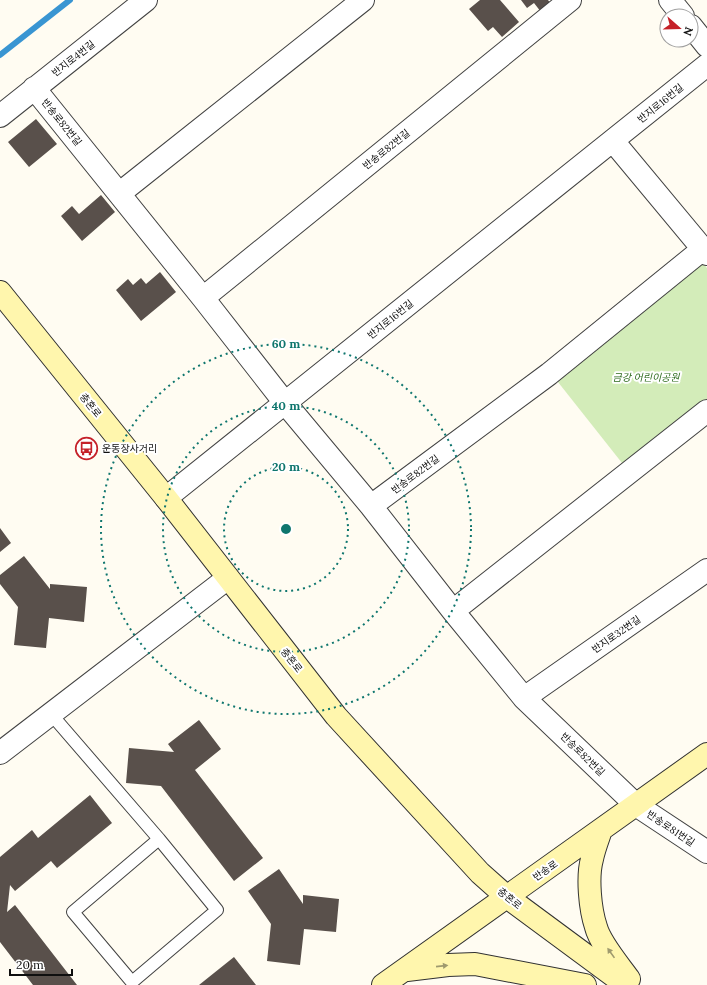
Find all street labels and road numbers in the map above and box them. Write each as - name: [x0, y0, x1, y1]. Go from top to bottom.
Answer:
- street label: 반지로4번길: [49, 37, 98, 79]
- street label: 반지로16번길: [635, 81, 686, 126]
- street label: 반송로82번길: [39, 96, 85, 149]
- street label: 반송로82번길: [360, 126, 413, 172]
- street label: 반지로16번길: [365, 297, 416, 342]
- street label: 충혼로: [77, 390, 104, 420]
- street label: 반송로82번길: [389, 452, 442, 497]
- street label: 반지로32번길: [589, 613, 643, 656]
- street label: 충혼로: [278, 645, 305, 675]
- street label: 반송로82번길: [558, 730, 608, 779]
- street label: 반송로81번길: [644, 808, 697, 849]
- street label: 반송로: [530, 857, 560, 884]
- street label: 충혼로: [495, 885, 525, 912]

